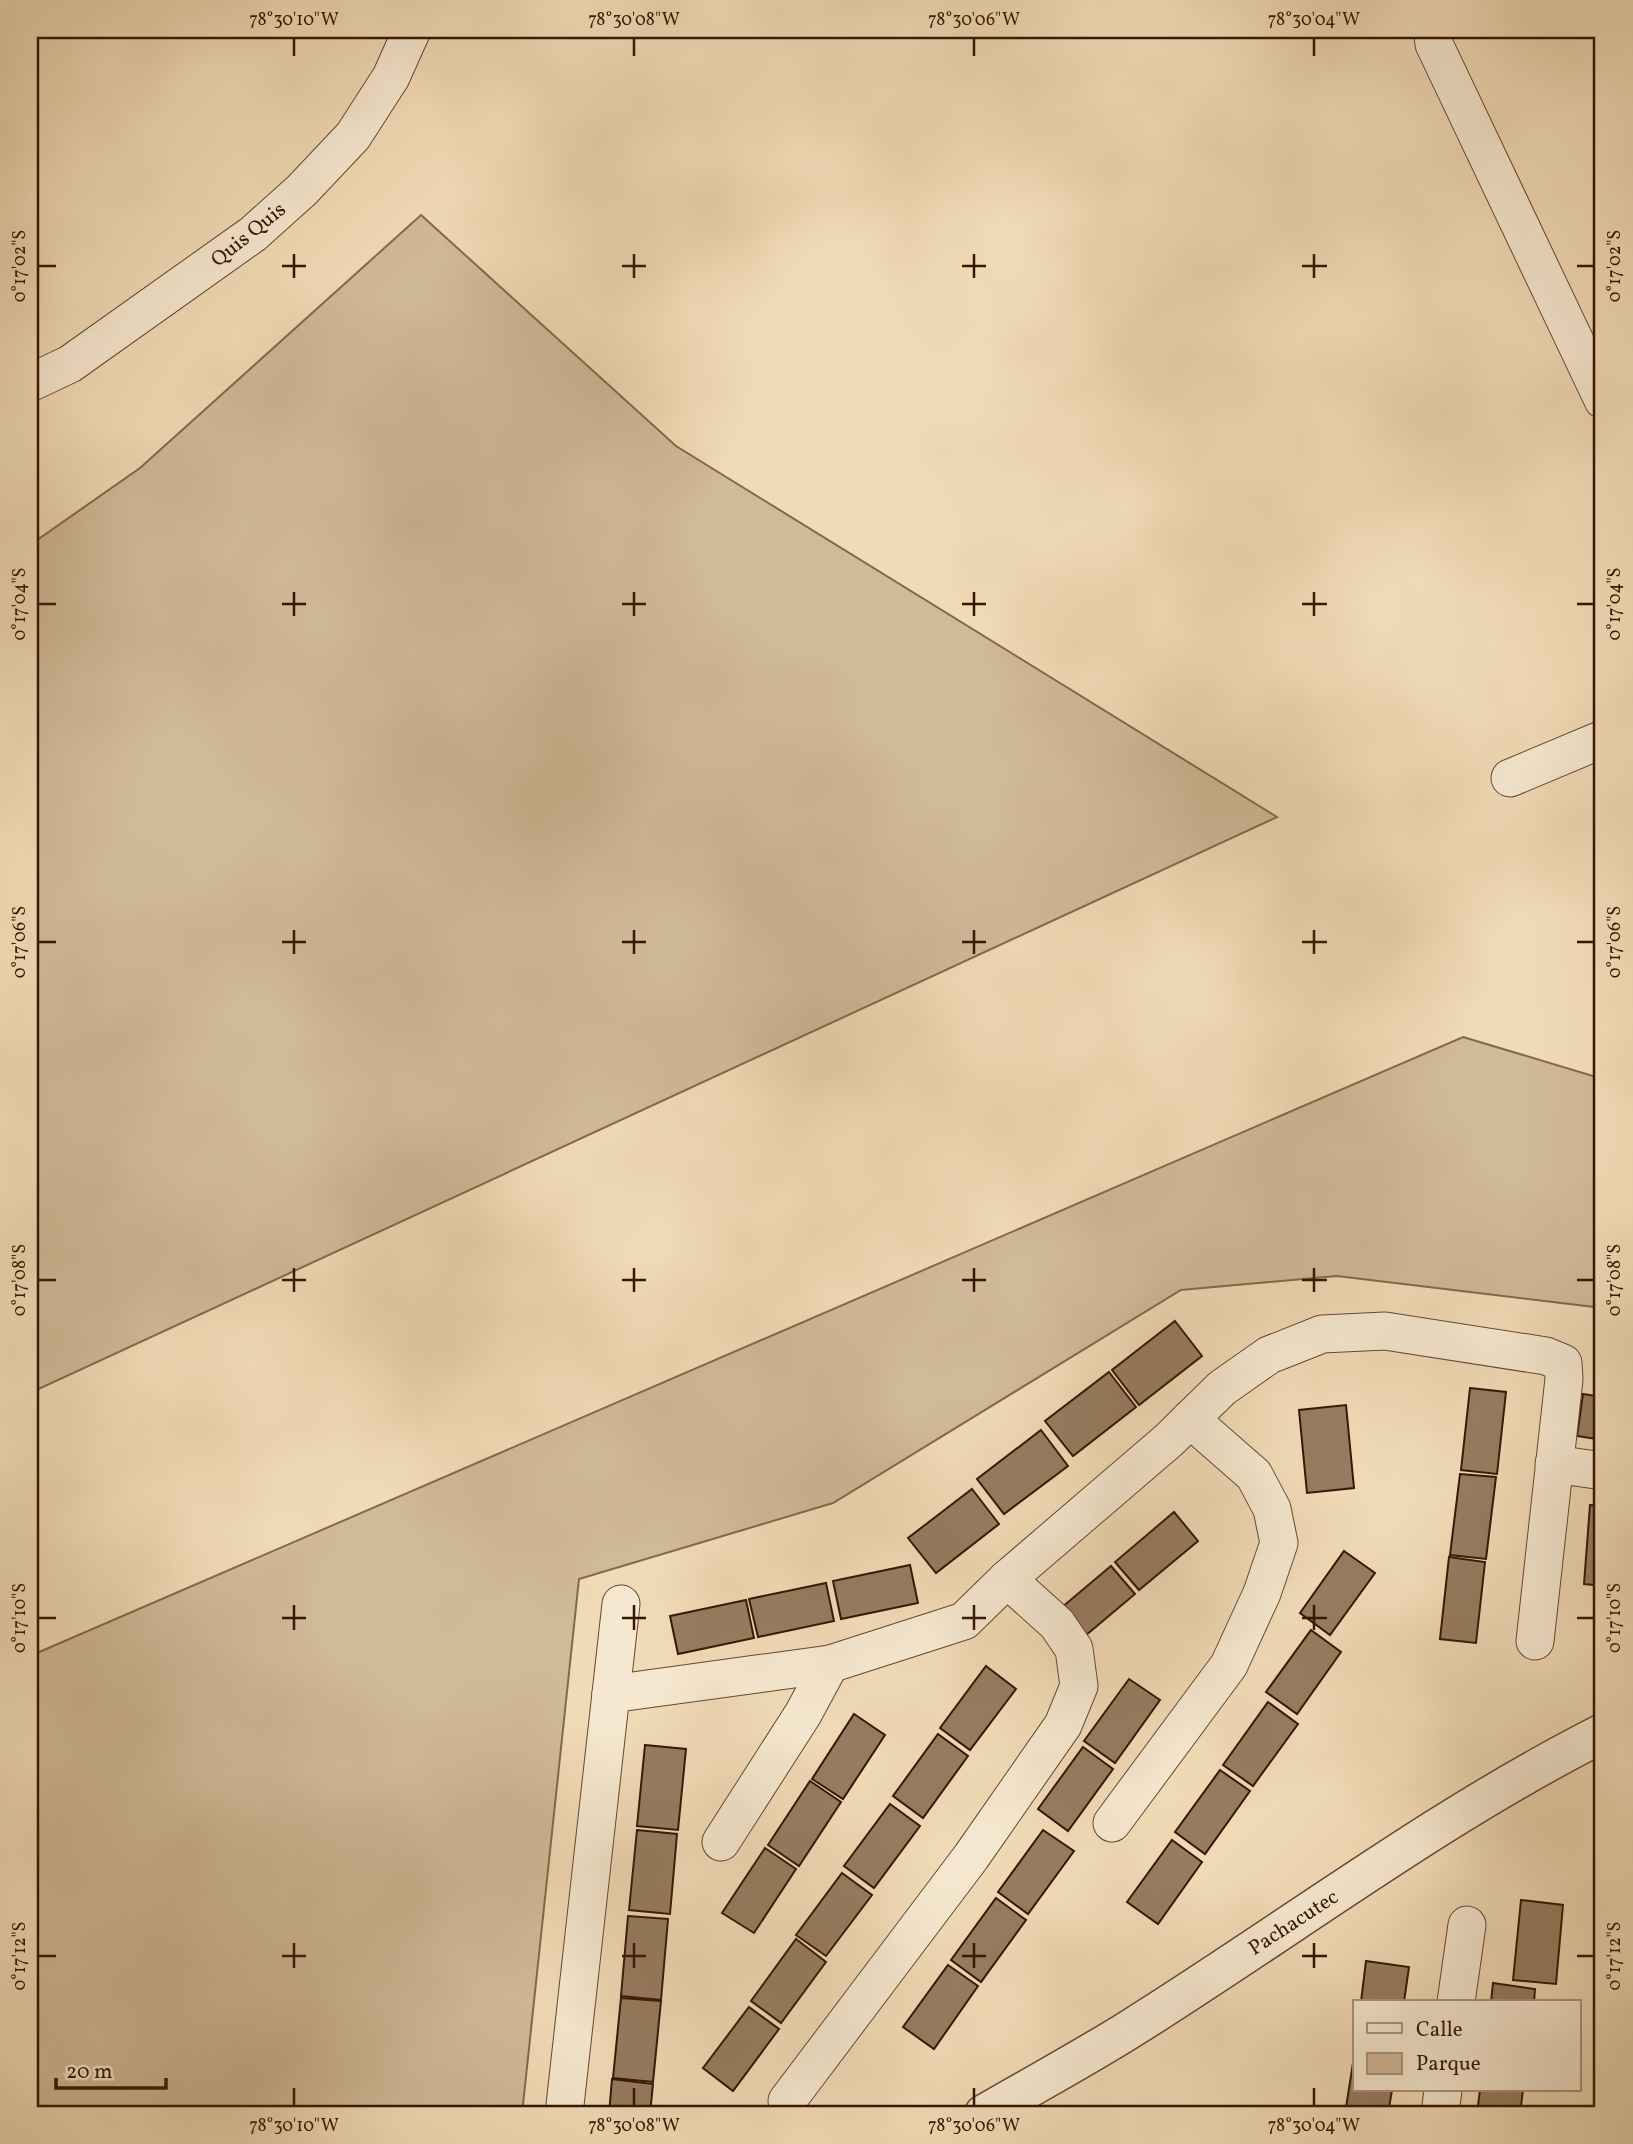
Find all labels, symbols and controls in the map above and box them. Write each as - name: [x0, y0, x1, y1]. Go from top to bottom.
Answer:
- text: 78°30'10"W: [249, 8, 339, 33]
- text: 78°30'08"W: [588, 8, 680, 33]
- text: 78°30'06"W: [928, 8, 1020, 33]
- text: 78°30'04"W: [1268, 8, 1360, 33]
- street label: Quis Quis: [205, 196, 293, 275]
- text: 0°17'02"S: [8, 230, 33, 302]
- text: 0°17'02"S: [1603, 230, 1628, 302]
- text: 0°17'04"S: [8, 568, 33, 640]
- text: 0°17'04"S: [1603, 568, 1628, 640]
- text: 0°17'06"S: [8, 906, 33, 978]
- text: 0°17'06"S: [1603, 906, 1628, 978]
- text: 0°17'08"S: [8, 1244, 33, 1316]
- text: 0°17'08"S: [1603, 1244, 1628, 1316]
- text: 0°17'10"S: [8, 1583, 33, 1653]
- text: 0°17'10"S: [1603, 1583, 1628, 1653]
- street label: Pachacutec: [1243, 1883, 1345, 1963]
- text: 0°17'12"S: [8, 1921, 33, 1991]
- text: 0°17'12"S: [1603, 1921, 1628, 1991]
- legend: [1353, 2000, 1580, 2092]
- text: Calle: [1416, 2016, 1463, 2045]
- scale bar: [56, 2046, 166, 2090]
- text: Parque: [1416, 2050, 1481, 2079]
- text: 20 m: [66, 2058, 112, 2087]
- text: 78°30'10"W: [249, 2114, 339, 2139]
- text: 78°30'08"W: [588, 2114, 680, 2139]
- text: 78°30'06"W: [928, 2114, 1020, 2139]
- text: 78°30'04"W: [1268, 2114, 1360, 2139]

